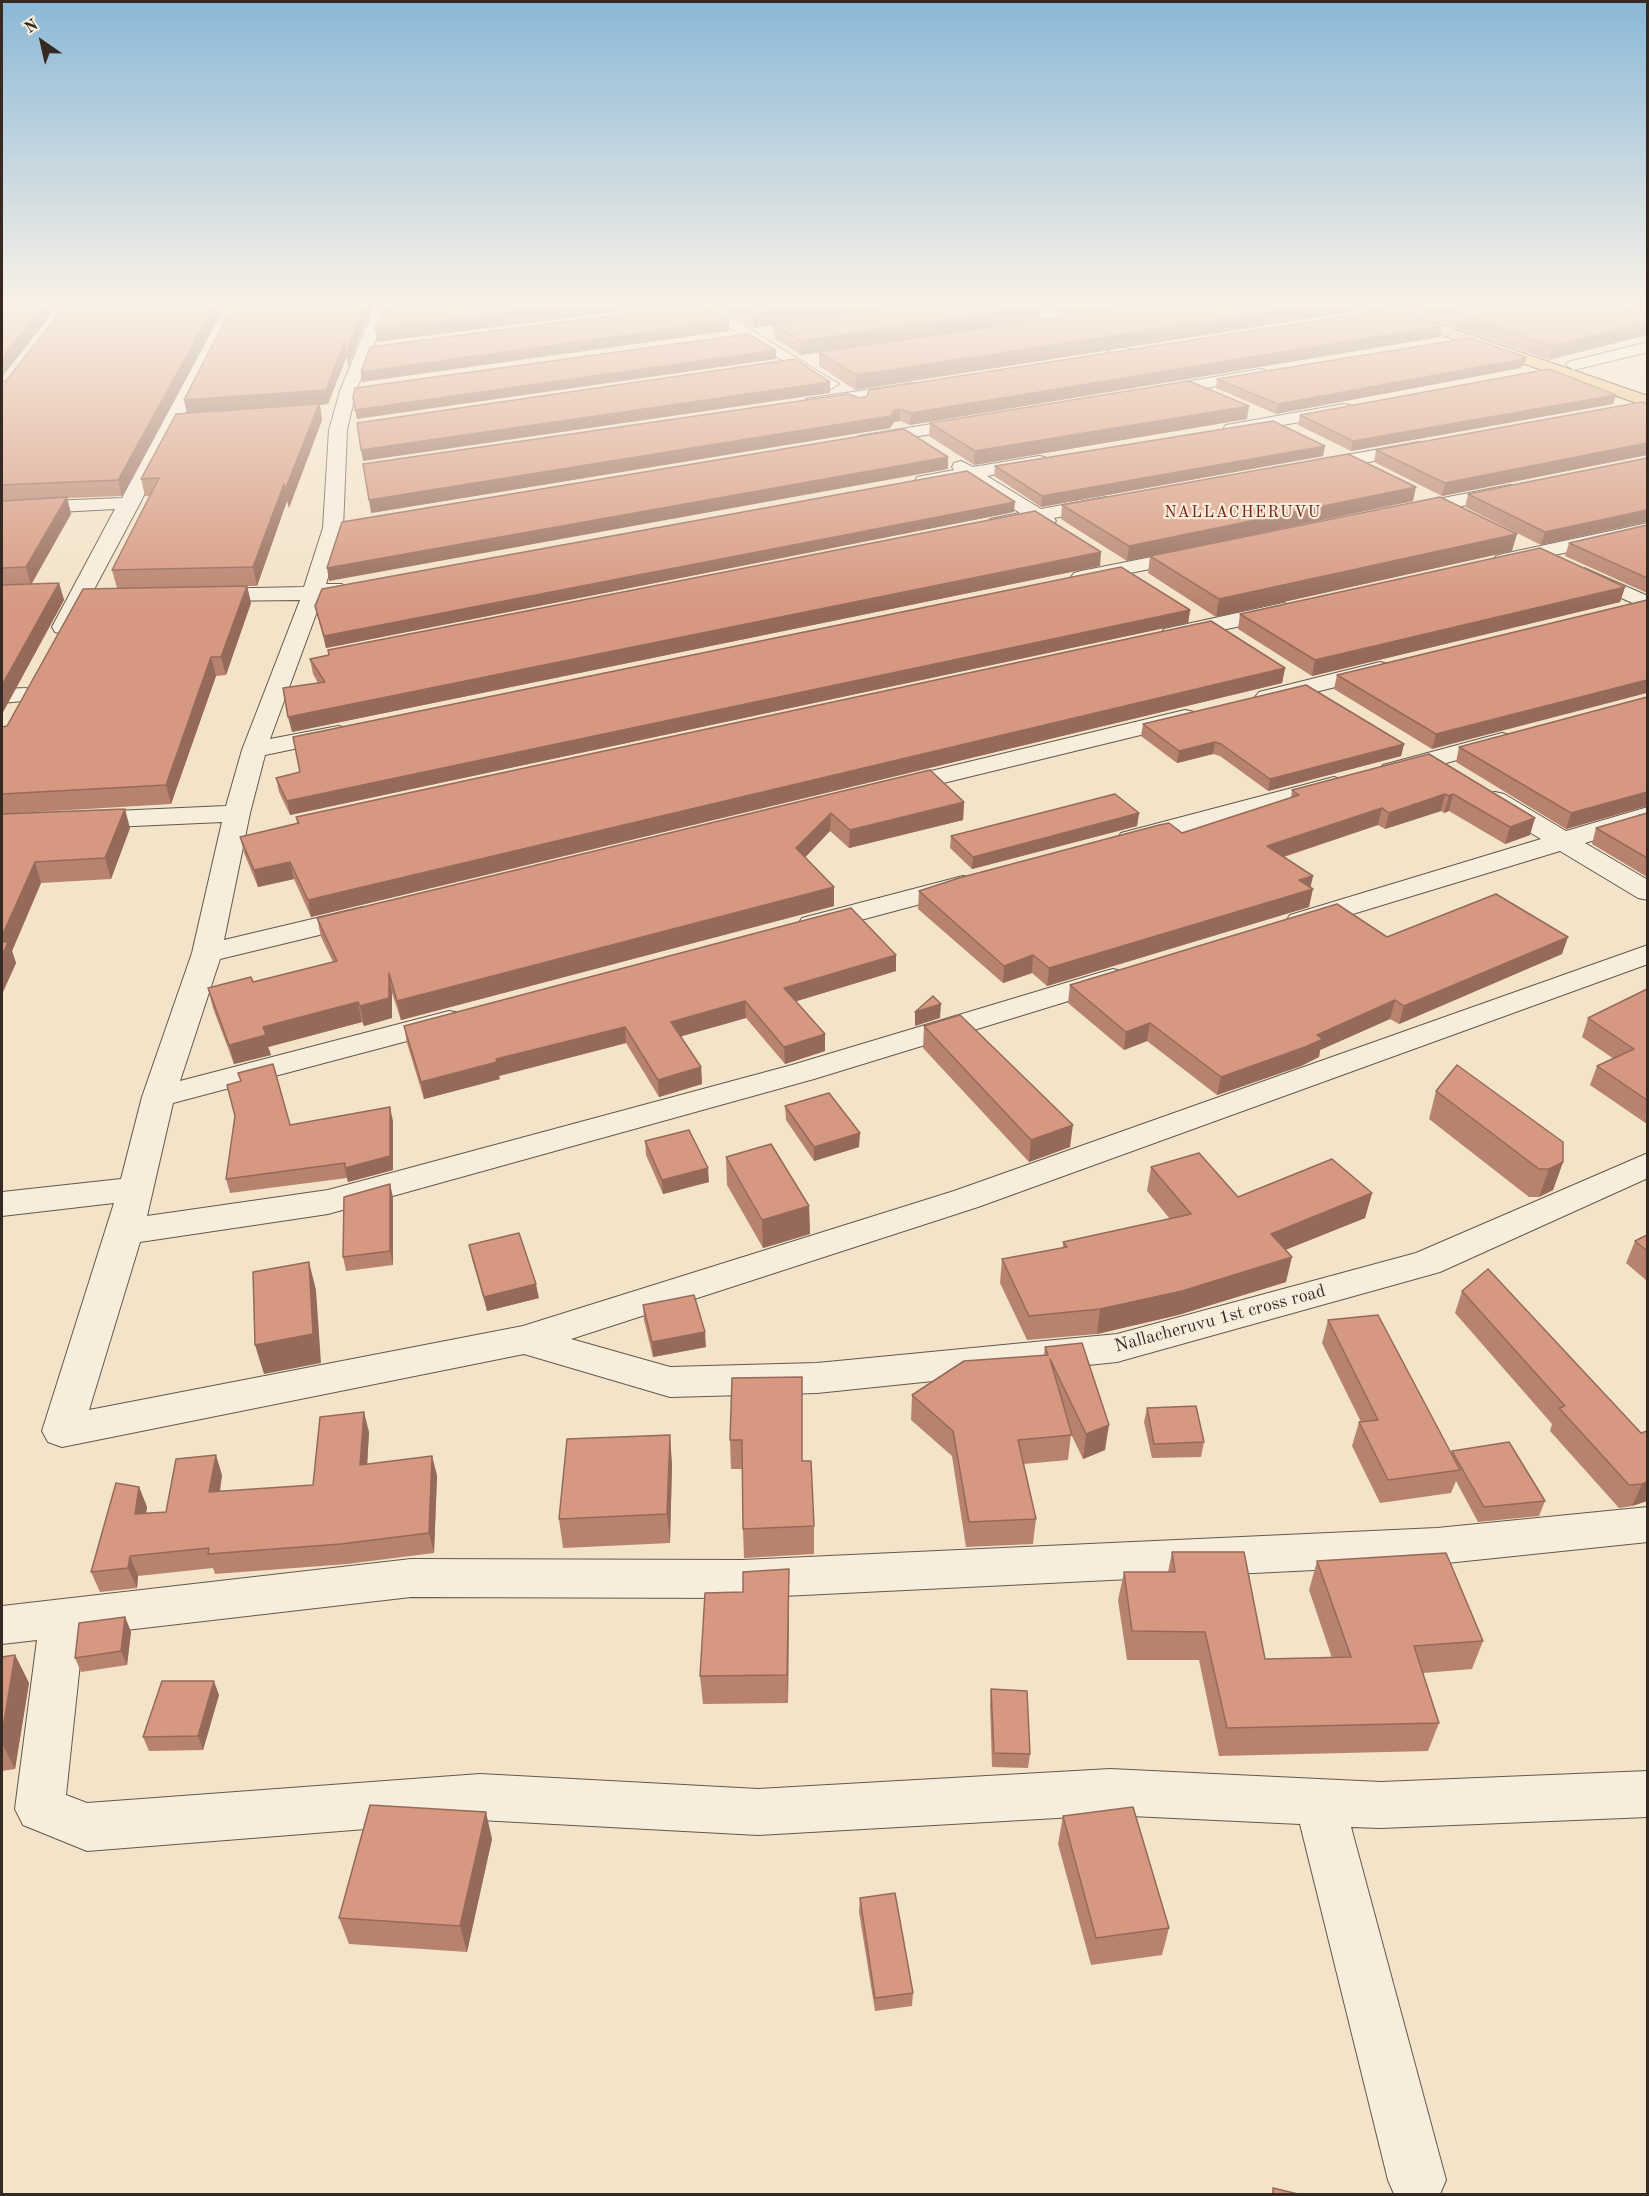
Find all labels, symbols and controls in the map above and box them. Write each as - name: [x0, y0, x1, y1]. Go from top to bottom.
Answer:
- north arrow: [12, 12, 72, 72]
- text: N: [22, 17, 41, 37]
- district label: NALLACHERUVU: [1164, 503, 1322, 523]
- street label: Nallacheruvu 1st cross road: [1112, 1280, 1328, 1358]

